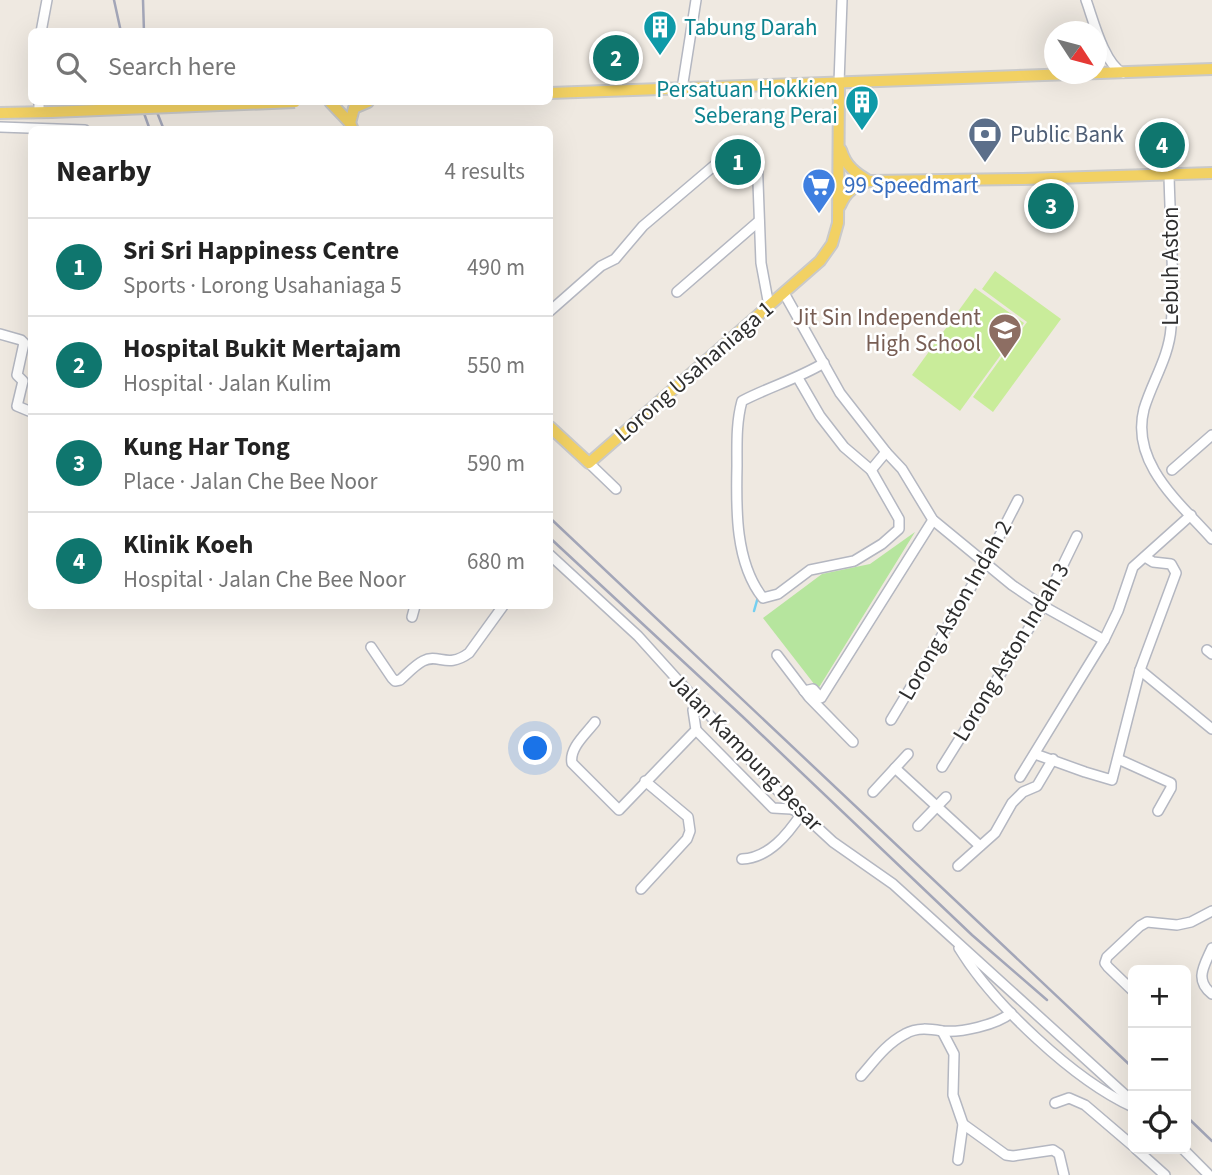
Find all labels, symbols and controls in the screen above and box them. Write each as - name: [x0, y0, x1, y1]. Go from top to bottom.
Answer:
- building icon: Tabung Darah: [641, 8, 679, 57]
- place label: Tabung Darah: [684, 11, 818, 44]
- north arrow: [1044, 21, 1107, 84]
- search box: [28, 28, 553, 105]
- pin: 2: [593, 32, 639, 84]
- icon: search: [52, 48, 90, 86]
- text: Search here: [108, 48, 236, 85]
- place label: Persatuan Hokkien Seberang Perai: [656, 73, 838, 132]
- building icon: Persatuan Hokkien Seberang Perai: [843, 83, 881, 132]
- bank icon: Public Bank: [966, 115, 1004, 164]
- place label: Public Bank: [1010, 118, 1125, 151]
- pin: 4: [1139, 119, 1185, 171]
- pin: 1: [715, 136, 761, 188]
- text: Nearby: [56, 150, 151, 193]
- text: 4 results: [445, 155, 525, 188]
- supermarket icon: 99 Speedmart: [800, 166, 838, 215]
- place label: 99 Speedmart: [844, 169, 979, 202]
- pin: 3: [1028, 180, 1074, 232]
- street label: Lebuh Aston: [1154, 206, 1187, 326]
- text: Sri Sri Happiness Centre: [123, 232, 399, 269]
- text: 1: [73, 251, 85, 284]
- text: 490 m: [467, 251, 525, 284]
- text: Sports · Lorong Usahaniaga 5: [123, 269, 402, 302]
- street label: Lorong Usahaniaga 1: [607, 293, 781, 449]
- place label: Jit Sin Independent High School: [793, 301, 981, 360]
- school or university icon: Jit Sin Independent High School: [986, 311, 1024, 360]
- text: Hospital Bukit Mertajam: [123, 330, 401, 367]
- text: 2: [73, 349, 85, 382]
- text: 550 m: [467, 349, 525, 382]
- text: Hospital · Jalan Kulim: [123, 367, 332, 400]
- text: Kung Har Tong: [123, 428, 290, 465]
- text: 3: [73, 447, 85, 480]
- text: 590 m: [467, 447, 525, 480]
- text: Place · Jalan Che Bee Noor: [123, 465, 377, 498]
- street label: Lorong Aston Indah 2: [890, 514, 1020, 706]
- text: Klinik Koeh: [123, 526, 253, 563]
- text: 4: [73, 545, 85, 578]
- text: 680 m: [467, 545, 525, 578]
- street label: Lorong Aston Indah 3: [945, 556, 1077, 748]
- text: Hospital · Jalan Che Bee Noor: [123, 563, 406, 596]
- street label: Jalan Kampung Besar: [661, 665, 831, 840]
- your location: [518, 731, 552, 765]
- map controls: [1128, 965, 1191, 1154]
- button: +: [1128, 965, 1191, 1028]
- button: −: [1128, 1028, 1191, 1091]
- button: locate: [1128, 1091, 1191, 1154]

